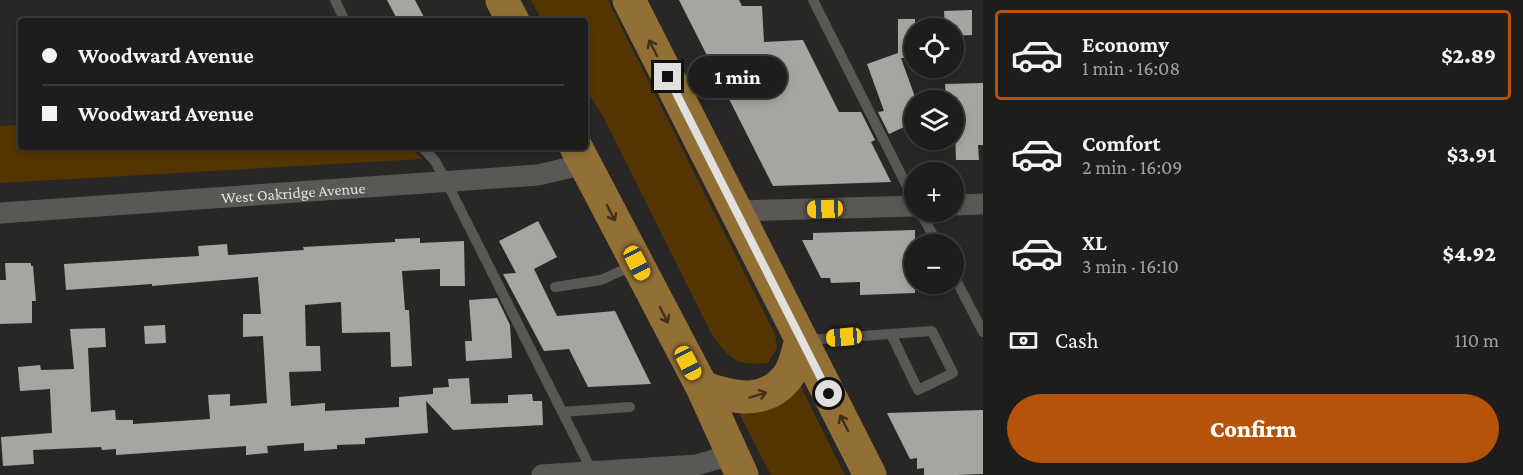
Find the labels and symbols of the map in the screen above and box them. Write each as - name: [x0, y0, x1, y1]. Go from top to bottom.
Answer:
- one-way arrow: [647, 39, 659, 57]
- callout: 1 min: [689, 56, 788, 98]
- route end: [654, 63, 681, 90]
- street label: West Oakridge Avenue: [221, 179, 366, 206]
- car: [807, 199, 843, 219]
- one-way arrow: [606, 204, 617, 222]
- car: [621, 243, 653, 283]
- one-way arrow: [658, 306, 670, 323]
- car: [825, 326, 863, 348]
- car: [672, 343, 704, 383]
- route start: [815, 380, 842, 407]
- one-way arrow: [748, 389, 767, 400]
- one-way arrow: [837, 414, 849, 432]

